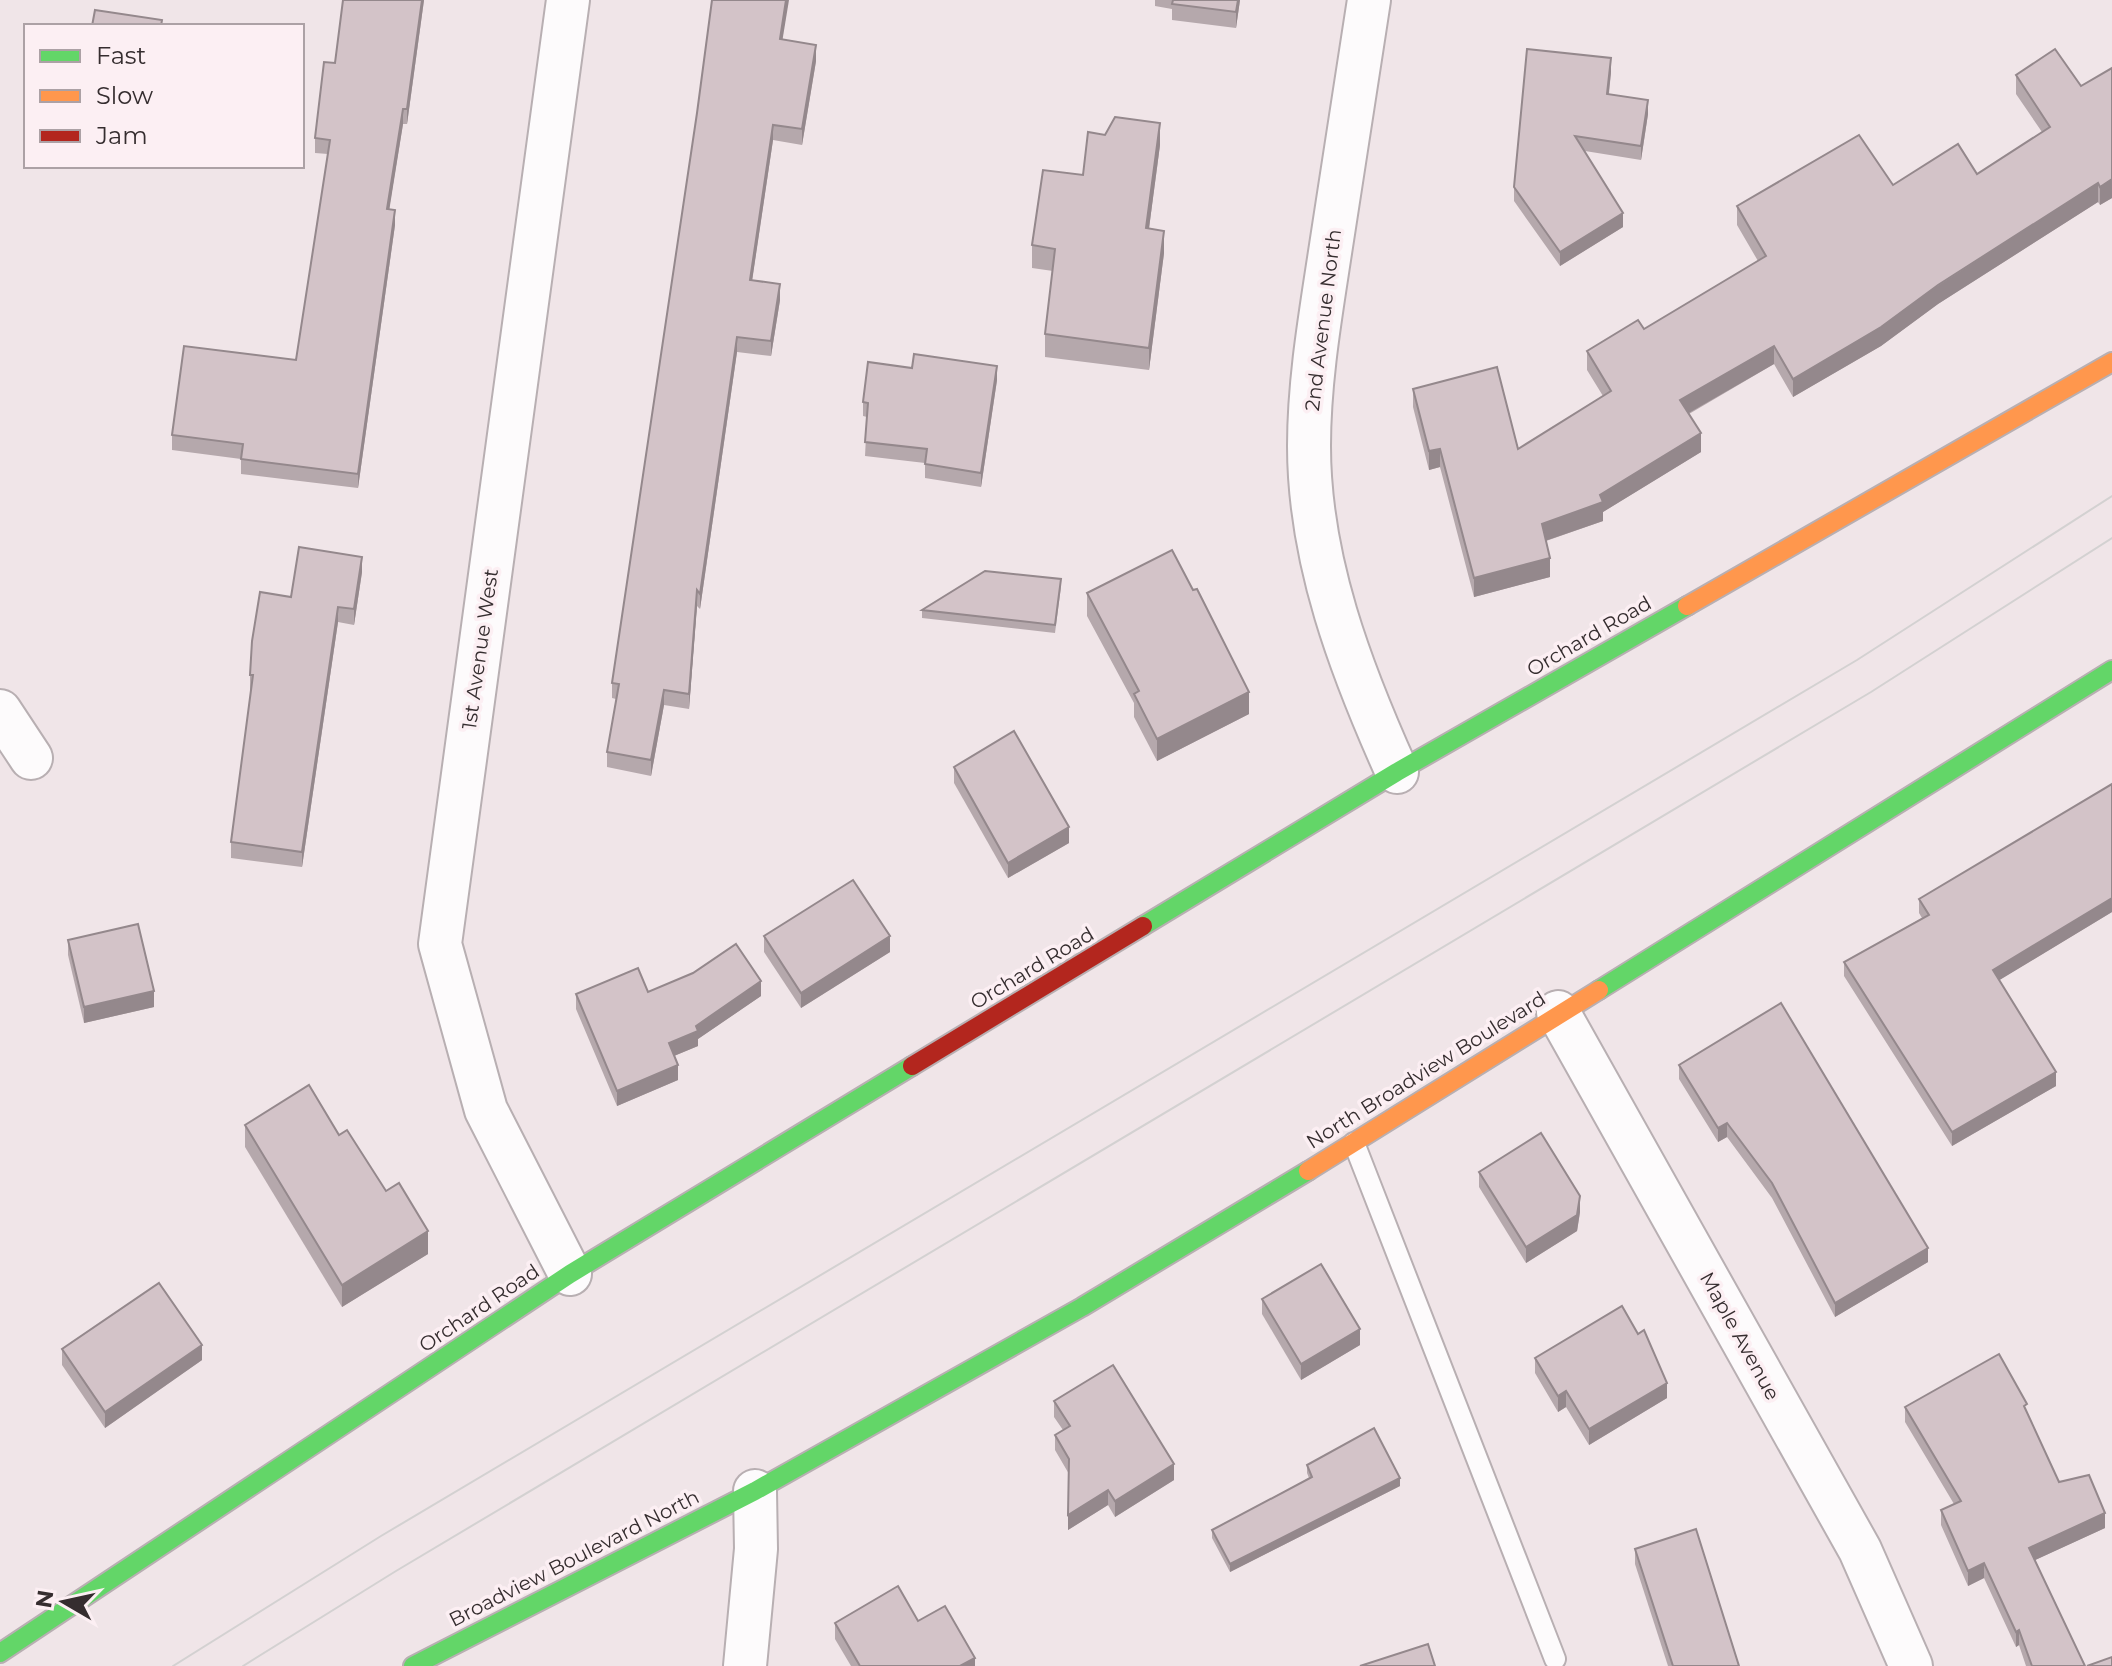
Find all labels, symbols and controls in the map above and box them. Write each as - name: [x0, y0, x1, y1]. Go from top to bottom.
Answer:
- legend: [24, 24, 304, 168]
- text: Fast: [96, 41, 147, 70]
- text: Slow: [96, 81, 153, 110]
- text: Jam: [95, 121, 148, 150]
- street label: 2nd Avenue North: [1300, 228, 1346, 412]
- street label: 1st Avenue West: [457, 567, 503, 731]
- street label: Orchard Road: [1522, 591, 1656, 681]
- street label: Orchard Road: [966, 922, 1098, 1014]
- street label: North Broadview Boulevard: [1302, 986, 1550, 1154]
- street label: Orchard Road: [414, 1259, 544, 1357]
- street label: Maple Avenue: [1695, 1268, 1785, 1404]
- street label: Broadview Boulevard North: [445, 1484, 703, 1632]
- north arrow: [24, 1562, 104, 1642]
- text: N: [30, 1588, 59, 1610]

